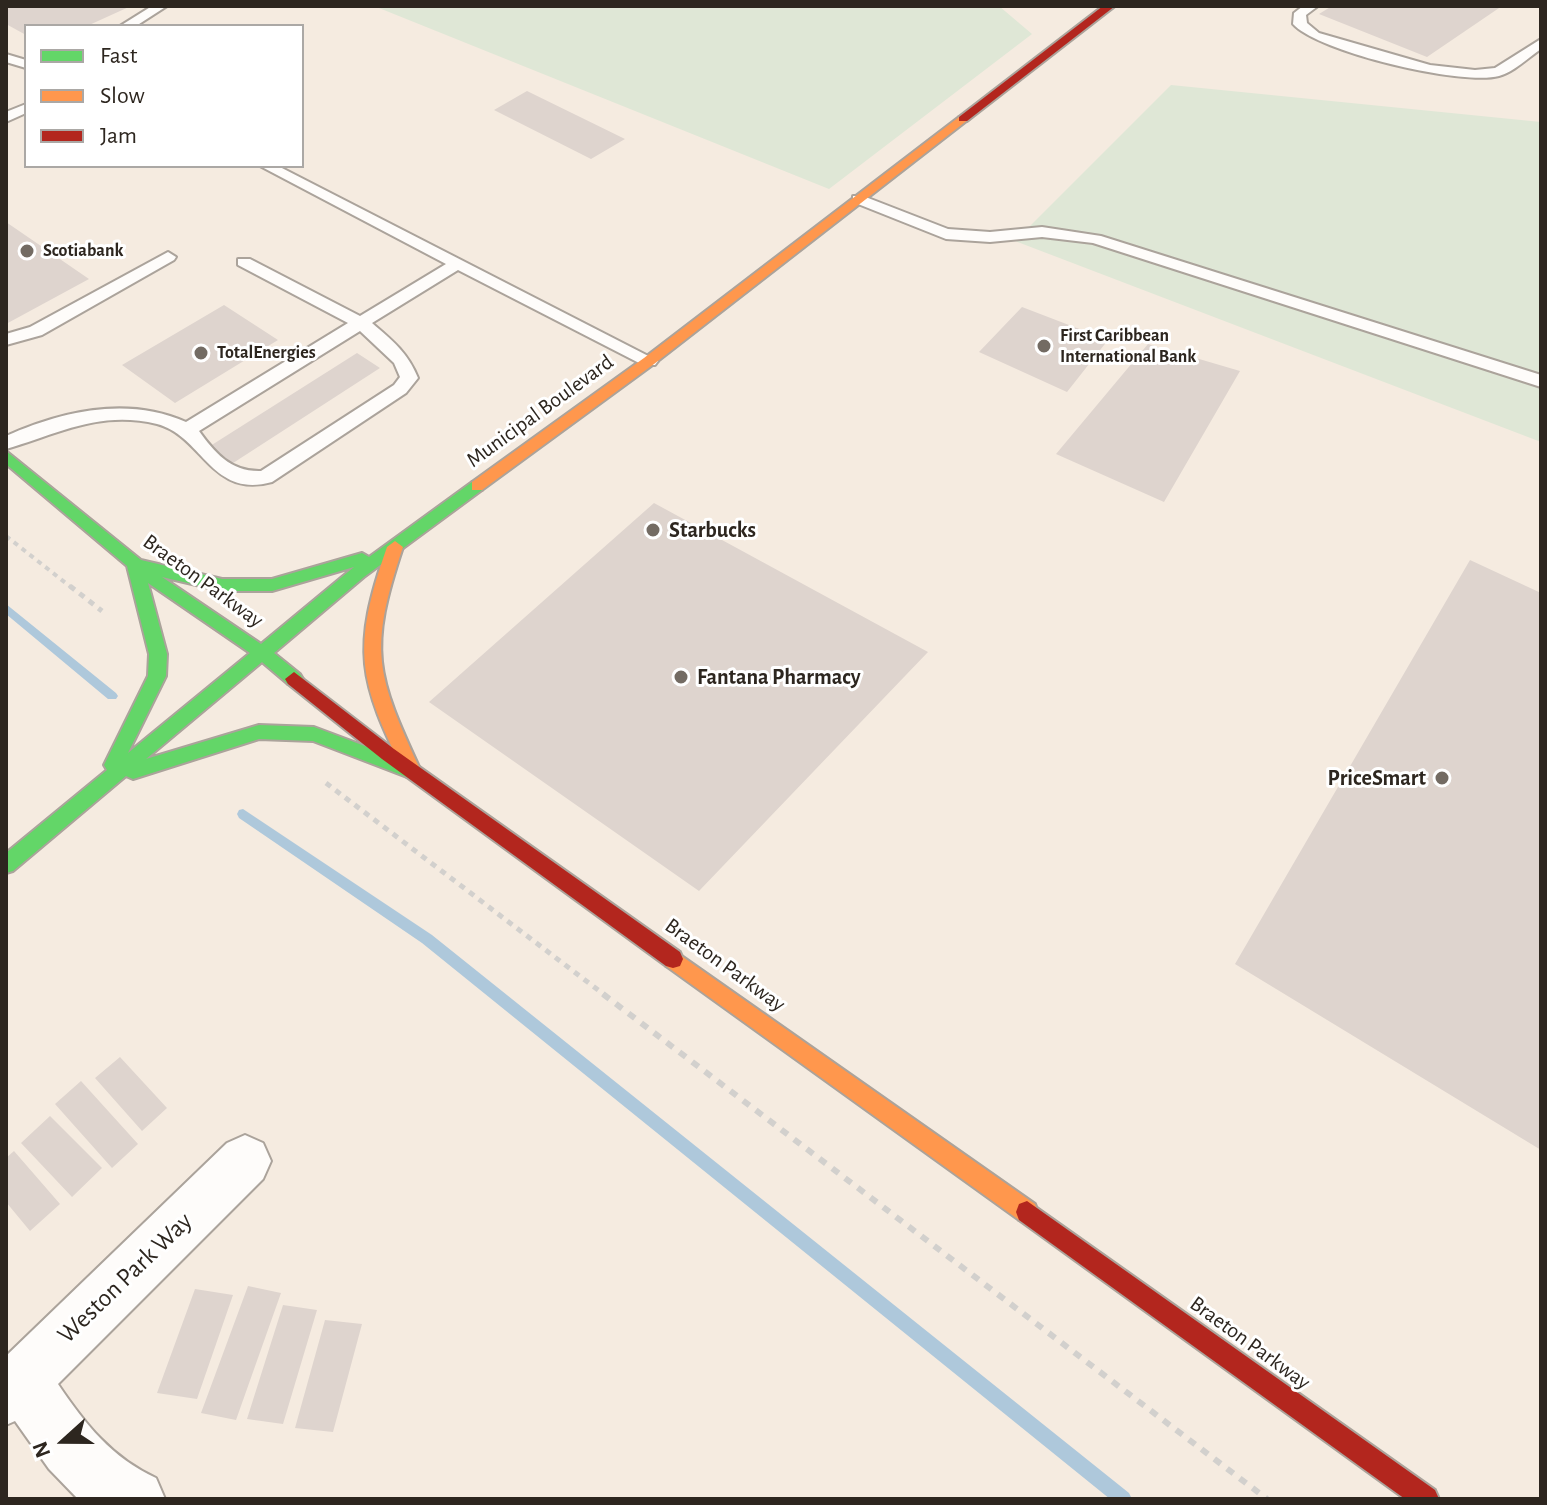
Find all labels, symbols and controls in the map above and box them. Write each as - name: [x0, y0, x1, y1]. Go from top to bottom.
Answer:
- legend: [24, 24, 304, 168]
- text: Fast: [100, 44, 137, 68]
- text: Slow: [100, 84, 145, 108]
- text: Jam: [100, 124, 137, 148]
- place label: Scotiabank: [43, 240, 123, 262]
- marker: Scotiabank: [18, 242, 36, 260]
- place label: First Caribbean International Bank: [1060, 325, 1196, 368]
- marker: First Caribbean International Bank: [1035, 337, 1053, 355]
- place label: TotalEnergies: [217, 342, 316, 364]
- marker: TotalEnergies: [192, 344, 210, 362]
- street label: Municipal Boulevard: [461, 349, 619, 473]
- place label: Starbucks: [669, 517, 756, 543]
- marker: Starbucks: [644, 521, 662, 539]
- street label: Braeton Parkway: [137, 528, 269, 634]
- place label: Fantana Pharmacy: [697, 664, 861, 690]
- marker: Fantana Pharmacy: [672, 668, 690, 686]
- place label: PriceSmart: [1328, 765, 1426, 791]
- marker: PriceSmart: [1433, 769, 1451, 787]
- street label: Braeton Parkway: [659, 912, 791, 1018]
- street label: Weston Park Way: [51, 1206, 199, 1350]
- street label: Braeton Parkway: [1184, 1290, 1316, 1396]
- north arrow: [24, 1401, 104, 1481]
- text: N: [29, 1439, 55, 1461]

